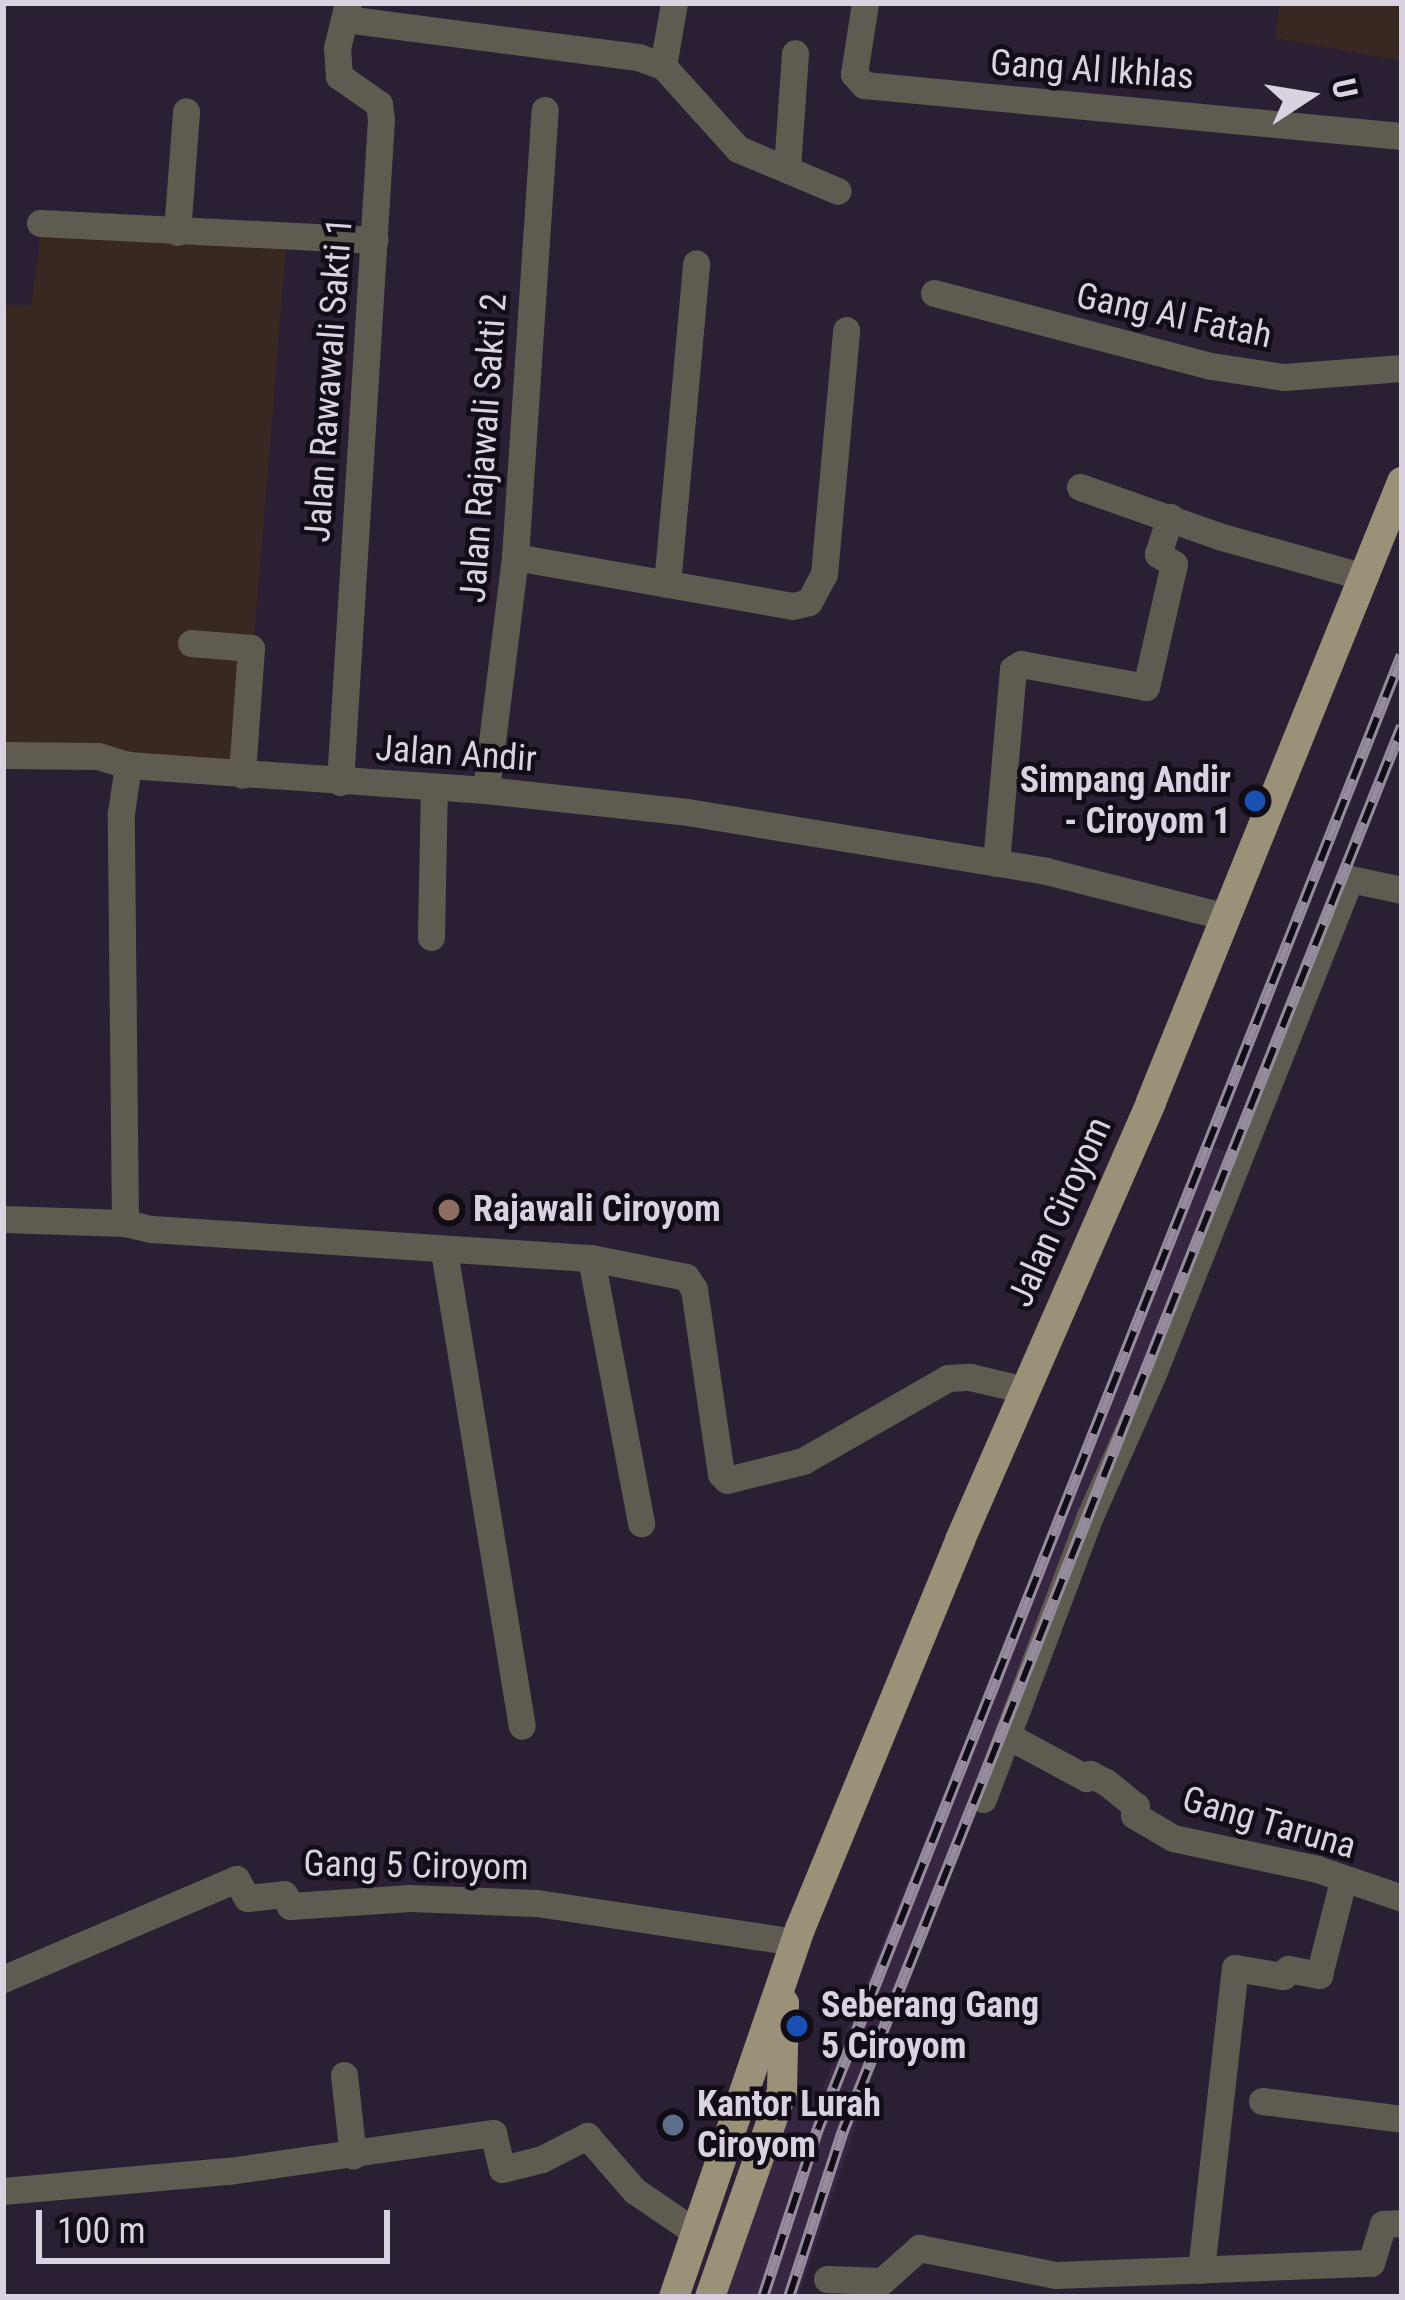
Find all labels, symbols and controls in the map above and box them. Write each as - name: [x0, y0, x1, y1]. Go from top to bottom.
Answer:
- north arrow: [1249, 36, 1369, 156]
- street label: Gang Al Ikhlas: [989, 41, 1195, 99]
- text: U: [1324, 75, 1366, 102]
- street label: Jalan Rawawali Sakti 1: [296, 216, 362, 544]
- street label: Gang Al Fatah: [1072, 274, 1276, 358]
- street label: Jalan Rajawali Sakti 2: [452, 292, 516, 604]
- street label: Jalan Andir: [374, 727, 538, 781]
- place label: Simpang Andir - Ciroyom 1: [1020, 758, 1231, 843]
- marker: Simpang Andir - Ciroyom 1: [1242, 788, 1268, 814]
- street label: Jalan Ciroyom: [999, 1111, 1121, 1313]
- place label: Rajawali Ciroyom: [473, 1188, 721, 1232]
- marker: Rajawali Ciroyom: [436, 1197, 462, 1223]
- street label: Gang Taruna: [1177, 1778, 1361, 1868]
- street label: Gang 5 Ciroyom: [303, 1842, 529, 1890]
- place label: Seberang Gang 5 Ciroyom: [821, 1983, 1039, 2068]
- marker: Seberang Gang 5 Ciroyom: [784, 2013, 810, 2039]
- place label: Kantor Lurah Ciroyom: [697, 2082, 881, 2167]
- marker: Kantor Lurah Ciroyom: [660, 2112, 686, 2138]
- scale bar: [42, 2186, 396, 2260]
- text: 100 m: [57, 2210, 146, 2252]

